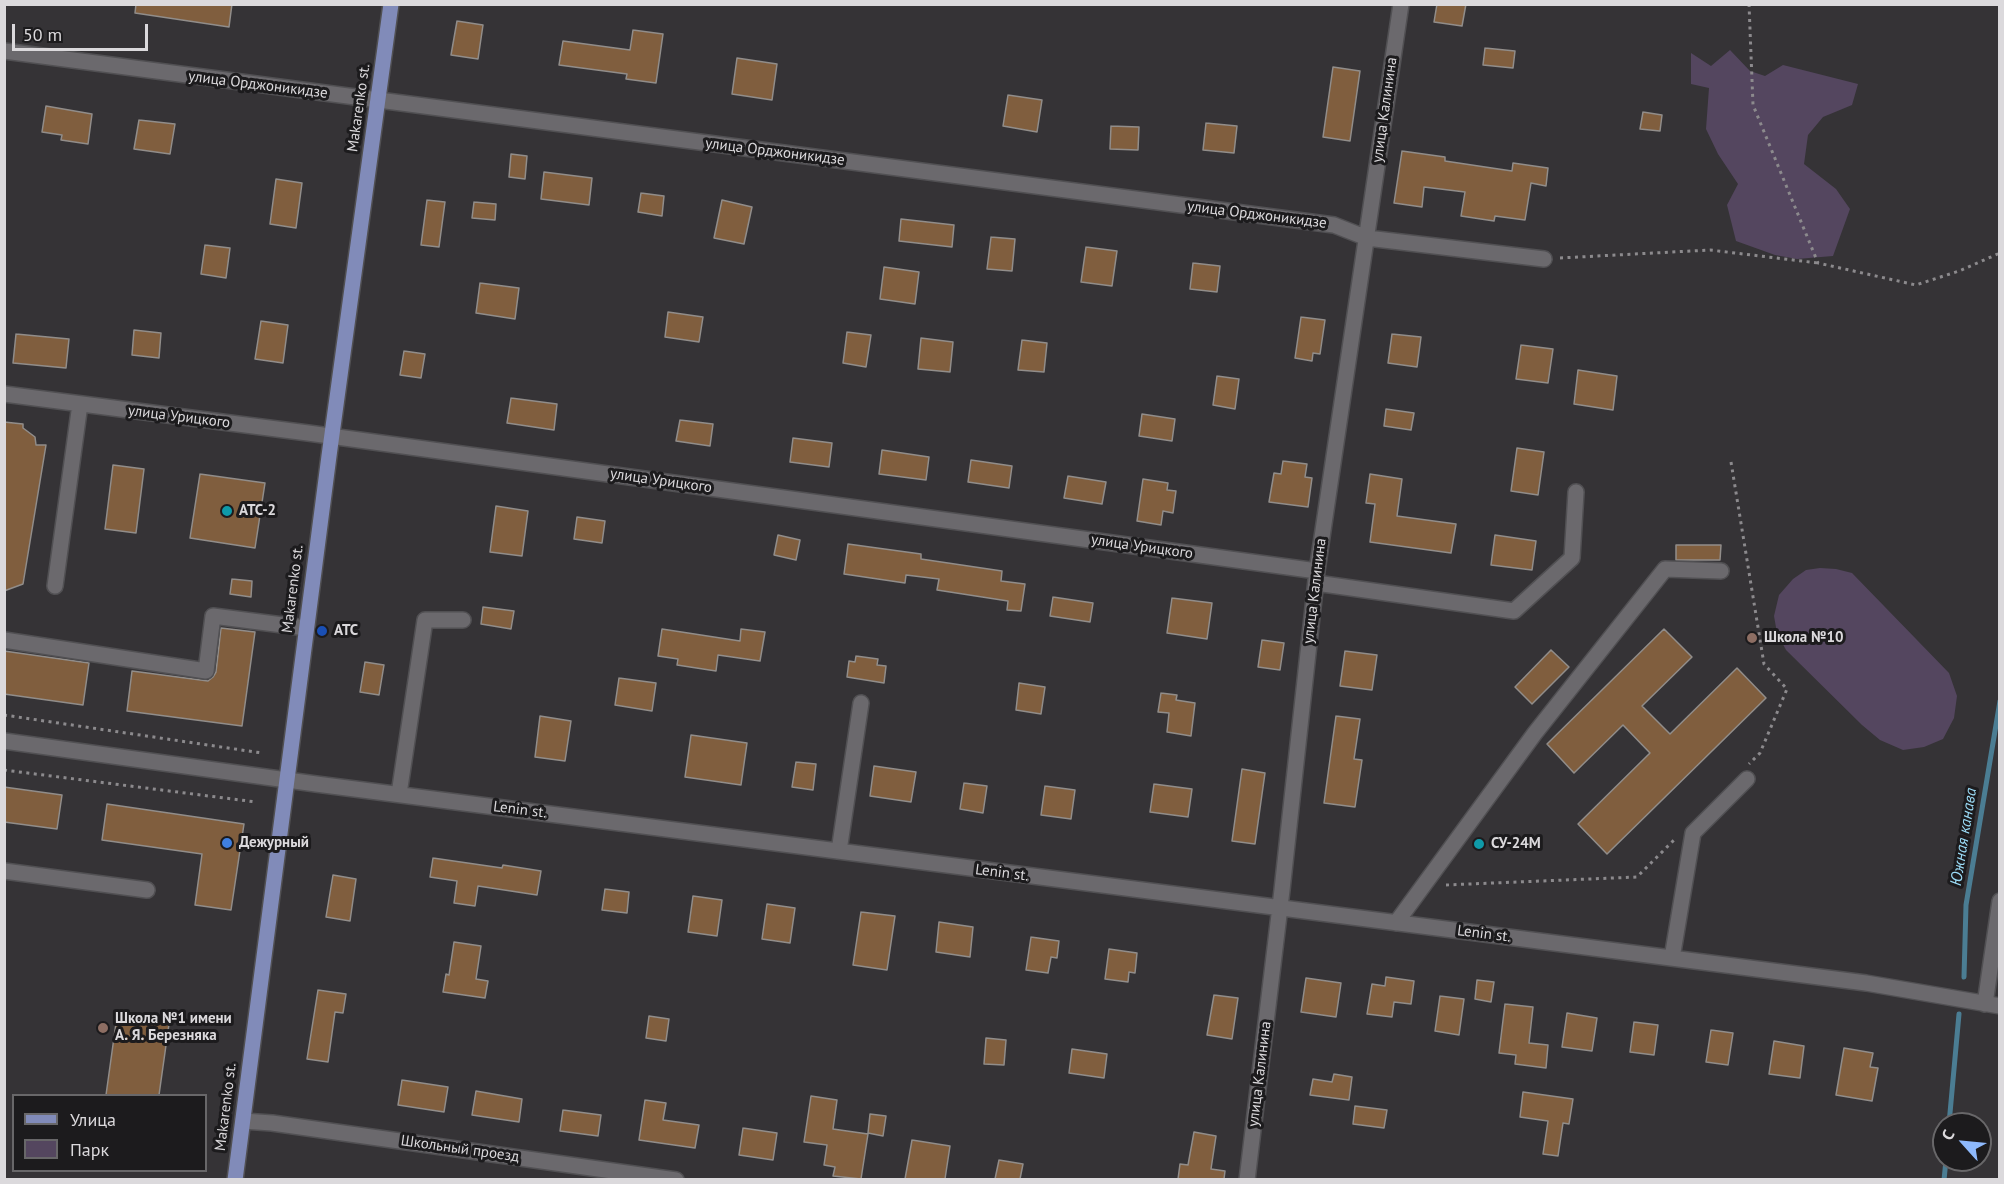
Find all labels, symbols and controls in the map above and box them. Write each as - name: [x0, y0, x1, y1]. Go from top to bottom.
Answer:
- scale bar: [15, 12, 152, 50]
- text: 50 m: [23, 23, 62, 46]
- street label: улица Калинина: [1369, 56, 1401, 164]
- street label: Makarenko st.: [344, 63, 374, 153]
- street label: улица Орджоникидзе: [187, 68, 329, 102]
- street label: улица Орджоникидзе: [704, 135, 846, 169]
- street label: улица Орджоникидзе: [1186, 198, 1328, 232]
- street label: улица Урицкого: [127, 402, 231, 432]
- street label: улица Урицкого: [609, 465, 713, 497]
- place label: АТС-2: [239, 502, 276, 520]
- marker: АТС-2: [220, 504, 234, 518]
- street label: улица Урицкого: [1090, 531, 1194, 563]
- street label: улица Калинина: [1300, 537, 1330, 645]
- street label: Makarenko st.: [279, 544, 307, 634]
- place label: АТС: [334, 622, 358, 640]
- marker: АТС: [315, 624, 329, 638]
- place label: Школа №10: [1764, 629, 1843, 647]
- marker: Школа №10: [1745, 631, 1759, 645]
- water label: Южная канава: [1947, 787, 1981, 887]
- street label: Lenin st.: [492, 798, 548, 822]
- place label: Дежурный: [239, 834, 309, 852]
- place label: СУ-24М: [1491, 835, 1541, 853]
- marker: Дежурный: [220, 836, 234, 850]
- marker: СУ-24М: [1472, 837, 1486, 851]
- street label: Lenin st.: [974, 861, 1030, 885]
- street label: Lenin st.: [1456, 922, 1512, 946]
- place label: Школа №1 имени А. Я. Березняка: [115, 1010, 232, 1045]
- street label: улица Калинина: [1245, 1020, 1275, 1128]
- marker: Школа №1 имени А. Я. Березняка: [96, 1021, 110, 1035]
- street label: Makarenko st.: [212, 1062, 240, 1152]
- legend: [12, 1094, 207, 1172]
- text: Улица: [70, 1108, 116, 1131]
- north arrow: [1932, 1112, 1992, 1172]
- text: С: [1937, 1126, 1959, 1143]
- street label: Школьный проезд: [400, 1132, 520, 1166]
- text: Парк: [70, 1138, 109, 1161]

